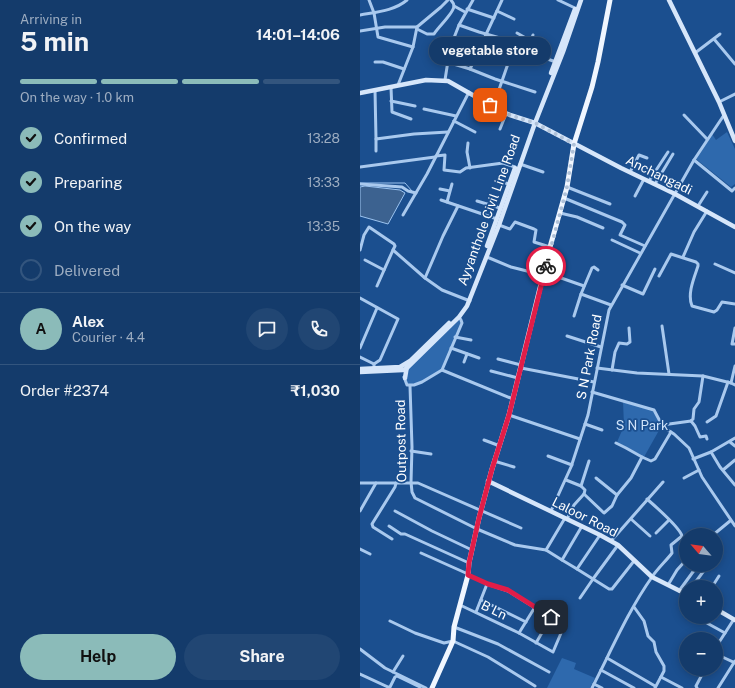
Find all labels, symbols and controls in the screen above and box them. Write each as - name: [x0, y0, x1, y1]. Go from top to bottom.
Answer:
- text: Arriving in: [20, 12, 82, 27]
- text: 5 min: [20, 26, 89, 57]
- text: 14:01–14:06: [256, 26, 340, 43]
- callout: vegetable store: [429, 37, 551, 65]
- text: vegetable store: [442, 43, 538, 58]
- pin: [473, 88, 507, 122]
- text: On the way · 1.0 km: [20, 90, 134, 105]
- icon: bag: [479, 94, 501, 116]
- icon: check: [20, 127, 42, 149]
- text: Confirmed: [54, 130, 127, 147]
- text: 13:28: [307, 131, 340, 146]
- street label: Ayyanthole Civil Line Road: [455, 133, 523, 287]
- street label: Anchangadi: [623, 152, 695, 198]
- icon: check: [20, 171, 42, 193]
- text: Preparing: [54, 174, 123, 191]
- text: 13:33: [307, 175, 340, 190]
- icon: check: [20, 215, 42, 237]
- text: On the way: [54, 218, 131, 235]
- text: 13:35: [307, 219, 340, 234]
- courier: [526, 246, 566, 286]
- icon: bike: [535, 255, 557, 277]
- text: Delivered: [54, 262, 120, 279]
- button: chat: [246, 308, 288, 350]
- button: phone: [298, 308, 340, 350]
- text: Alex: [72, 313, 104, 330]
- street label: S N Park Road: [573, 313, 605, 401]
- text: A: [36, 320, 46, 337]
- text: Courier · 4.4: [72, 330, 145, 345]
- text: Order #2374: [20, 382, 109, 399]
- text: ₹1,030: [291, 382, 340, 399]
- street label: Outpost Road: [393, 400, 409, 482]
- park label: S N Park: [616, 418, 668, 433]
- street label: Laloor Road: [550, 494, 620, 540]
- north arrow: [679, 528, 723, 572]
- map controls: [679, 528, 723, 676]
- button: +: [679, 580, 723, 624]
- street label: B Ln: [479, 597, 509, 623]
- pin: [534, 600, 568, 634]
- icon: home: [540, 606, 562, 628]
- button: −: [679, 632, 723, 676]
- button: Help: [20, 634, 176, 680]
- button: Share: [184, 634, 340, 680]

